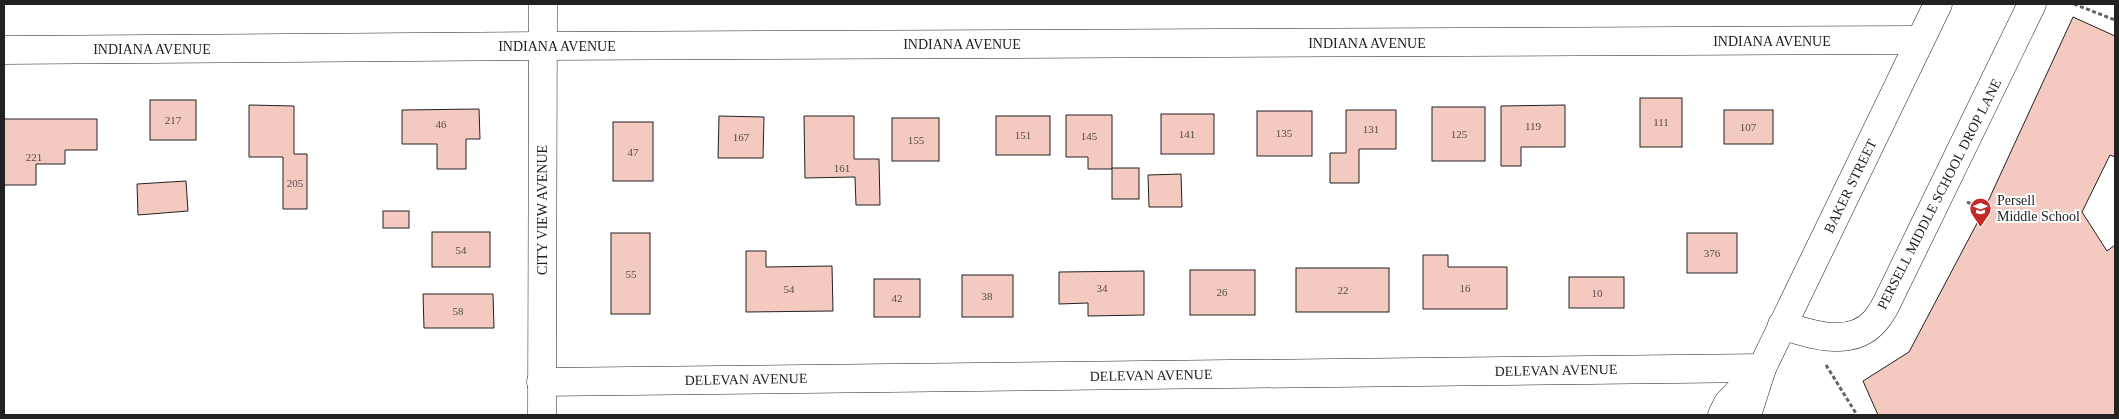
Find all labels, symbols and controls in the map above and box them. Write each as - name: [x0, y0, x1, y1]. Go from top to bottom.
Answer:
- street label: INDIANA AVENUE: [1713, 34, 1831, 49]
- street label: INDIANA AVENUE: [1308, 36, 1426, 51]
- street label: INDIANA AVENUE: [903, 37, 1021, 52]
- street label: INDIANA AVENUE: [498, 39, 616, 54]
- street label: INDIANA AVENUE: [93, 42, 211, 57]
- street label: PERSELL MIDDLE SCHOOL DROP LANE: [1874, 76, 2004, 312]
- house number: 217: [165, 114, 182, 126]
- house number: 111: [1653, 116, 1669, 128]
- house number: 46: [436, 118, 447, 130]
- house number: 119: [1525, 120, 1542, 132]
- house number: 107: [1740, 121, 1757, 133]
- house number: 131: [1363, 123, 1379, 135]
- house number: 135: [1276, 127, 1293, 139]
- house number: 141: [1179, 128, 1195, 140]
- house number: 125: [1451, 128, 1468, 140]
- house number: 151: [1015, 129, 1031, 141]
- house number: 145: [1081, 130, 1098, 142]
- house number: 167: [733, 131, 750, 143]
- house number: 155: [908, 134, 925, 146]
- street label: BAKER STREET: [1821, 137, 1880, 235]
- street label: CITY VIEW AVENUE: [535, 145, 550, 275]
- house number: 47: [628, 146, 639, 158]
- house number: 221: [26, 151, 42, 163]
- house number: 161: [834, 162, 850, 174]
- house number: 205: [287, 177, 304, 189]
- place label: Persell Middle School: [1997, 193, 2080, 224]
- school or university icon: Persell Middle School: [1969, 196, 1993, 227]
- house number: 54: [456, 244, 467, 256]
- house number: 376: [1704, 247, 1721, 259]
- house number: 55: [626, 268, 637, 280]
- house number: 34: [1097, 282, 1108, 294]
- house number: 16: [1460, 282, 1471, 294]
- house number: 54: [784, 283, 795, 295]
- house number: 22: [1338, 284, 1349, 296]
- house number: 26: [1217, 286, 1228, 298]
- house number: 10: [1592, 287, 1603, 299]
- house number: 38: [982, 290, 993, 302]
- house number: 42: [892, 292, 903, 304]
- house number: 58: [453, 305, 464, 317]
- street label: DELEVAN AVENUE: [1495, 362, 1618, 379]
- street label: DELEVAN AVENUE: [1090, 367, 1213, 384]
- street label: DELEVAN AVENUE: [685, 371, 808, 388]

